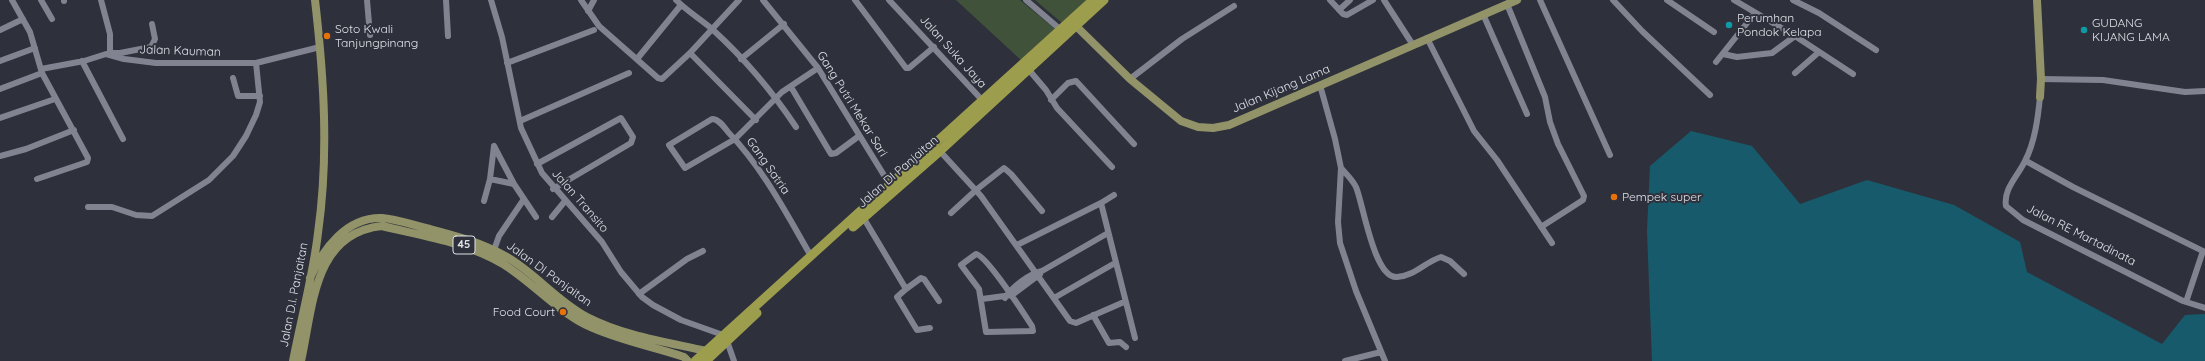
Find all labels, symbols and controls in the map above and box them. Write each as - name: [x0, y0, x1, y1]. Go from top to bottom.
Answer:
- place label: Perumhan Pondok Kelapa: [1737, 11, 1822, 39]
- street label: Jalan Suka Jaya: [917, 13, 989, 91]
- place label: GUDANG KIJANG LAMA: [2092, 16, 2170, 44]
- marker: Perumhan Pondok Kelapa: [1724, 20, 1734, 30]
- place label: Soto Kwali Tanjungpinang: [335, 22, 418, 50]
- marker: GUDANG KIJANG LAMA: [2079, 25, 2089, 35]
- marker: Soto Kwali Tanjungpinang: [322, 31, 332, 41]
- street label: Jalan Kauman: [139, 42, 221, 60]
- street label: Gang Putri Mekar Sari: [814, 49, 890, 159]
- street label: Jalan Kijang Lama: [1230, 62, 1332, 116]
- street label: Jalan DI Panjaitan: [855, 133, 941, 211]
- street label: Gang Satria: [743, 135, 793, 197]
- street label: Jalan Transito: [549, 166, 611, 236]
- place label: Pempek super: [1622, 190, 1702, 204]
- marker: Pempek super: [1609, 192, 1619, 202]
- street label: Jalan RE Martadinata: [2024, 201, 2138, 269]
- road number: 45: [453, 236, 475, 254]
- street label: Jalan DI Panjaitan: [504, 238, 594, 310]
- street label: Jalan D.I. Panjaitan: [277, 241, 311, 349]
- place label: Food Court: [493, 305, 555, 319]
- marker: Food Court: [558, 307, 568, 317]

